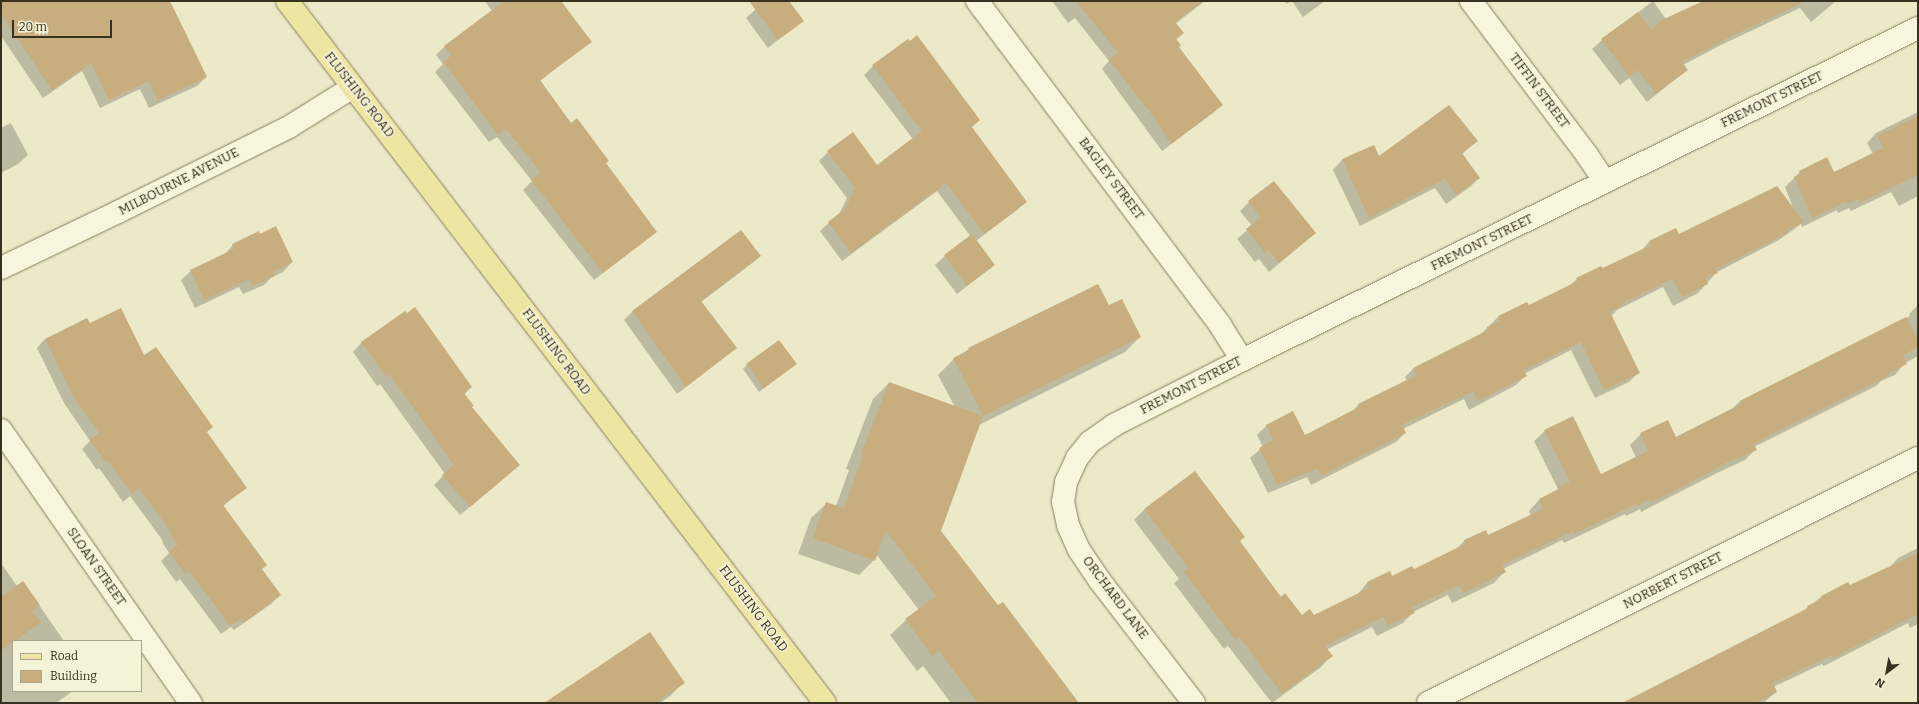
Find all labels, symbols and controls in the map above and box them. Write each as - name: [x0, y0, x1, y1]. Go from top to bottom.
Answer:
- scale bar: [14, 12, 114, 38]
- text: 20 m: [19, 20, 47, 34]
- street label: FLUSHING ROAD: [321, 49, 397, 141]
- street label: TIFFIN STREET: [1506, 50, 1572, 132]
- street label: FREMONT STREET: [1718, 69, 1826, 131]
- street label: BAGLEY STREET: [1075, 135, 1147, 223]
- street label: MILBOURNE AVENUE: [116, 145, 242, 219]
- street label: FREMONT STREET: [1428, 212, 1536, 274]
- street label: FLUSHING ROAD: [518, 306, 594, 398]
- street label: FREMONT STREET: [1138, 354, 1244, 418]
- street label: SLOAN STREET: [63, 525, 129, 609]
- street label: NORBERT STREET: [1621, 549, 1725, 613]
- street label: ORCHARD LANE: [1079, 553, 1151, 643]
- street label: FLUSHING ROAD: [715, 563, 791, 655]
- legend: [12, 640, 142, 692]
- text: Road: [50, 649, 78, 663]
- north arrow: [1867, 652, 1907, 692]
- text: Building: [50, 669, 97, 683]
- text: N: [1873, 675, 1887, 690]

